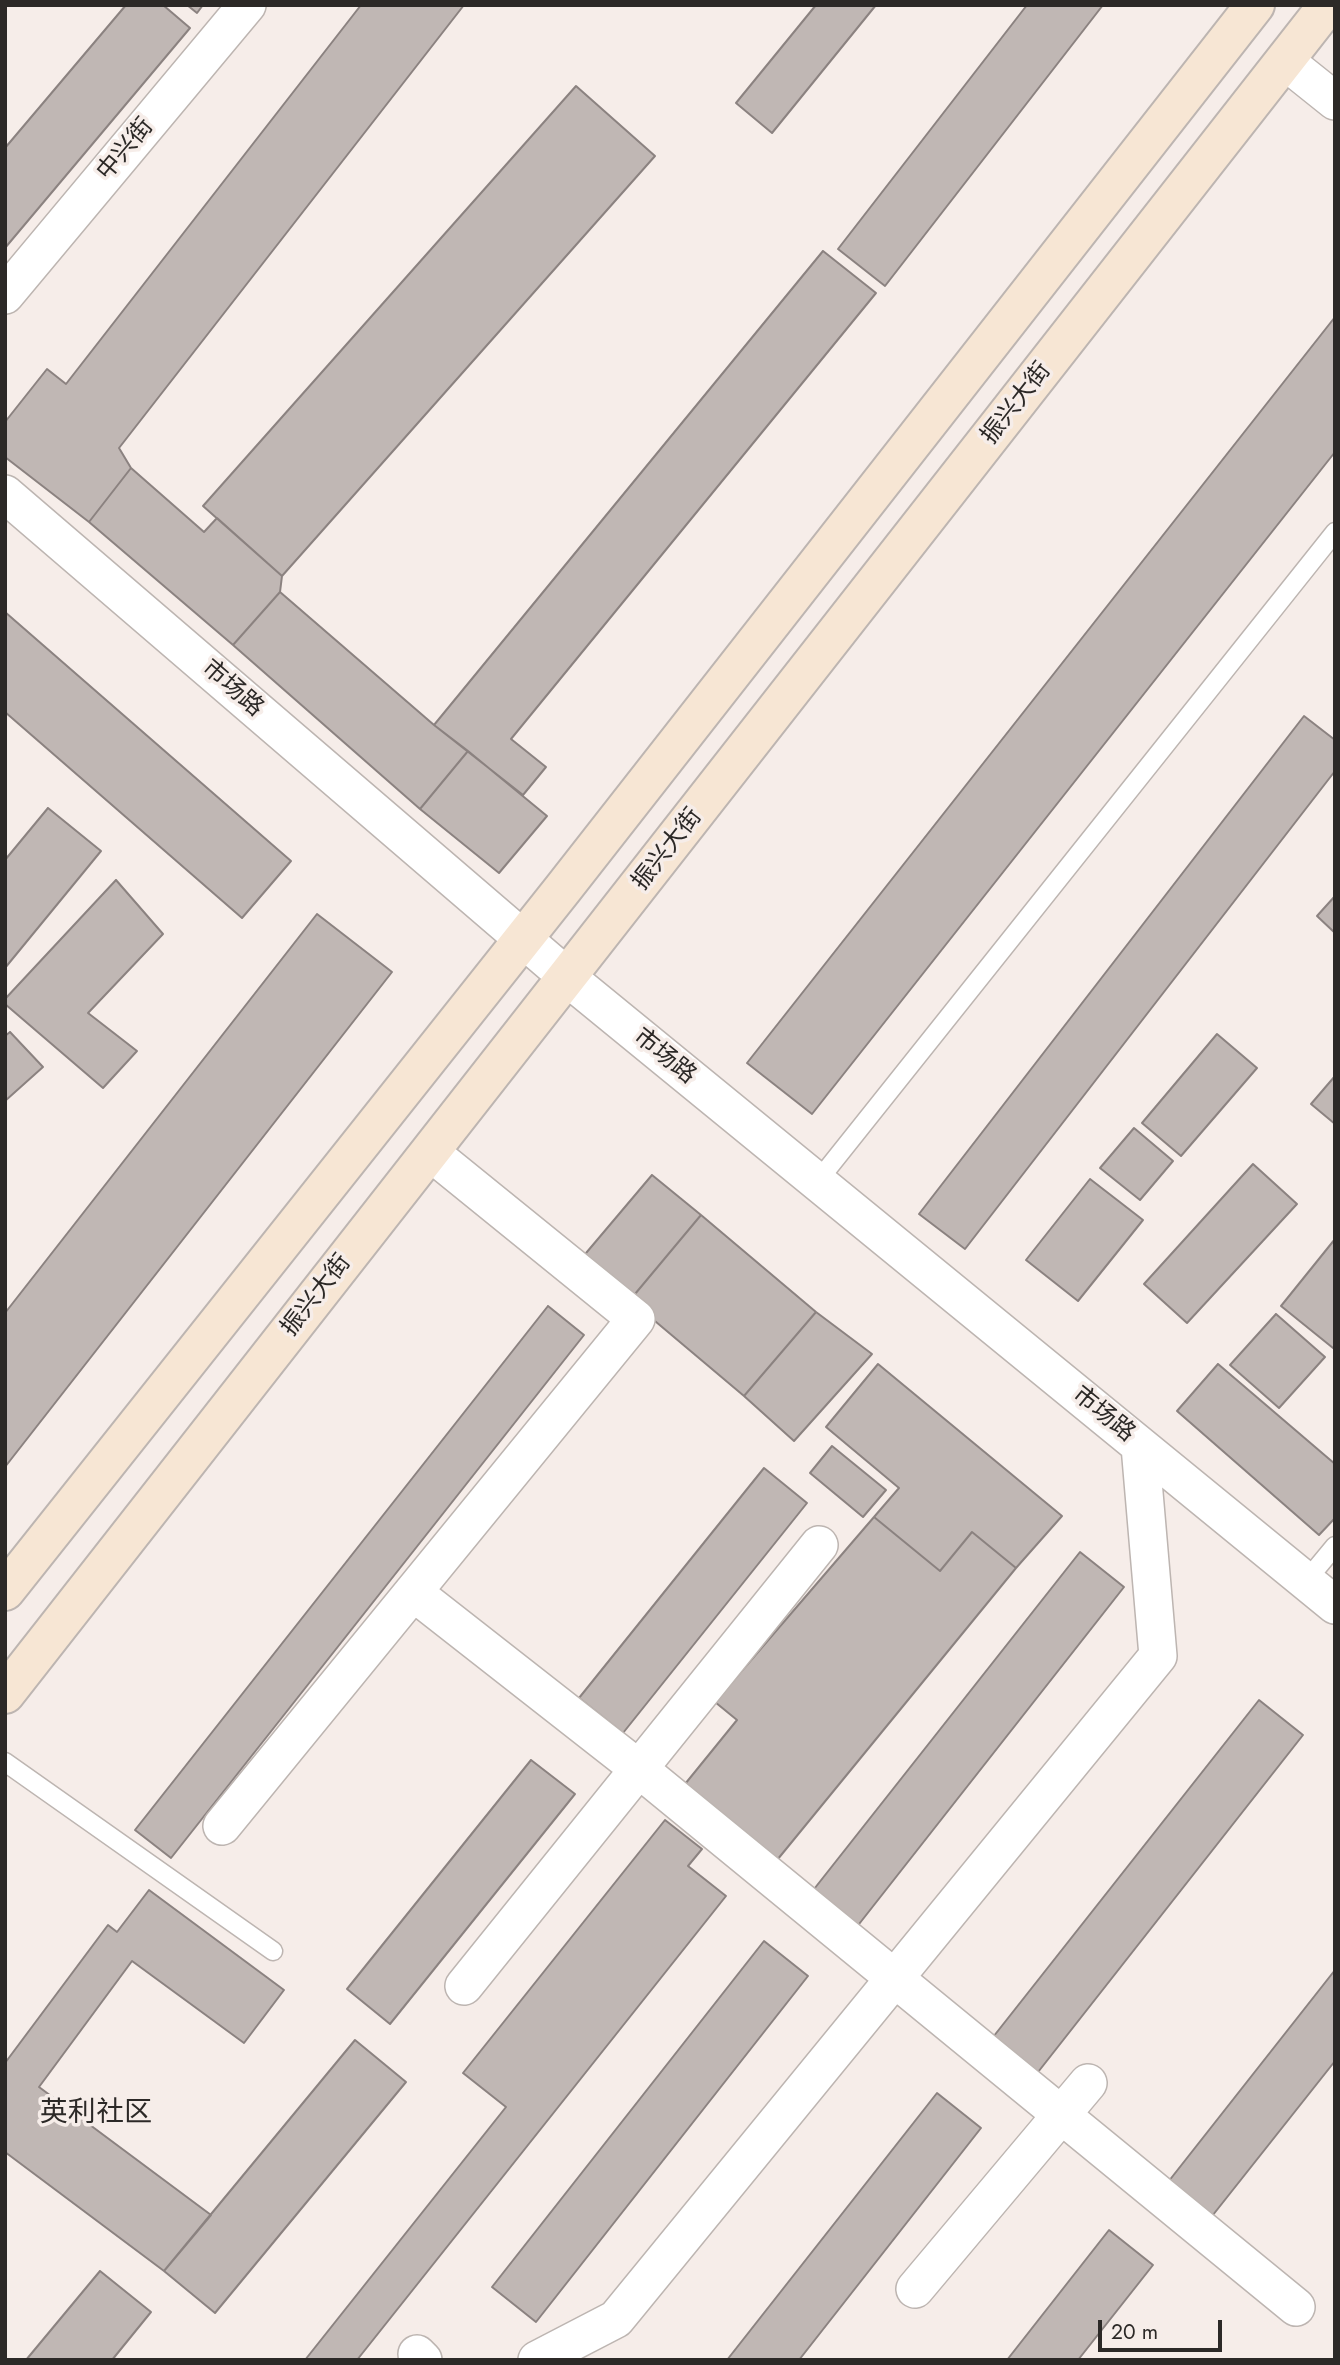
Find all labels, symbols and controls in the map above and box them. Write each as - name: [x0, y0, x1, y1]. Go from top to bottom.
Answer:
- street label: 中兴街: [92, 113, 160, 187]
- street label: 振兴大街: [976, 357, 1058, 451]
- street label: 市场路: [195, 655, 269, 723]
- street label: 振兴大街: [627, 803, 709, 897]
- street label: 市场路: [627, 1023, 701, 1091]
- street label: 振兴大街: [276, 1249, 358, 1343]
- street label: 市场路: [1066, 1381, 1140, 1449]
- district label: 英利社区: [40, 2097, 152, 2131]
- scale bar: [1102, 2306, 1226, 2350]
- text: 20 m: [1111, 2317, 1158, 2347]

